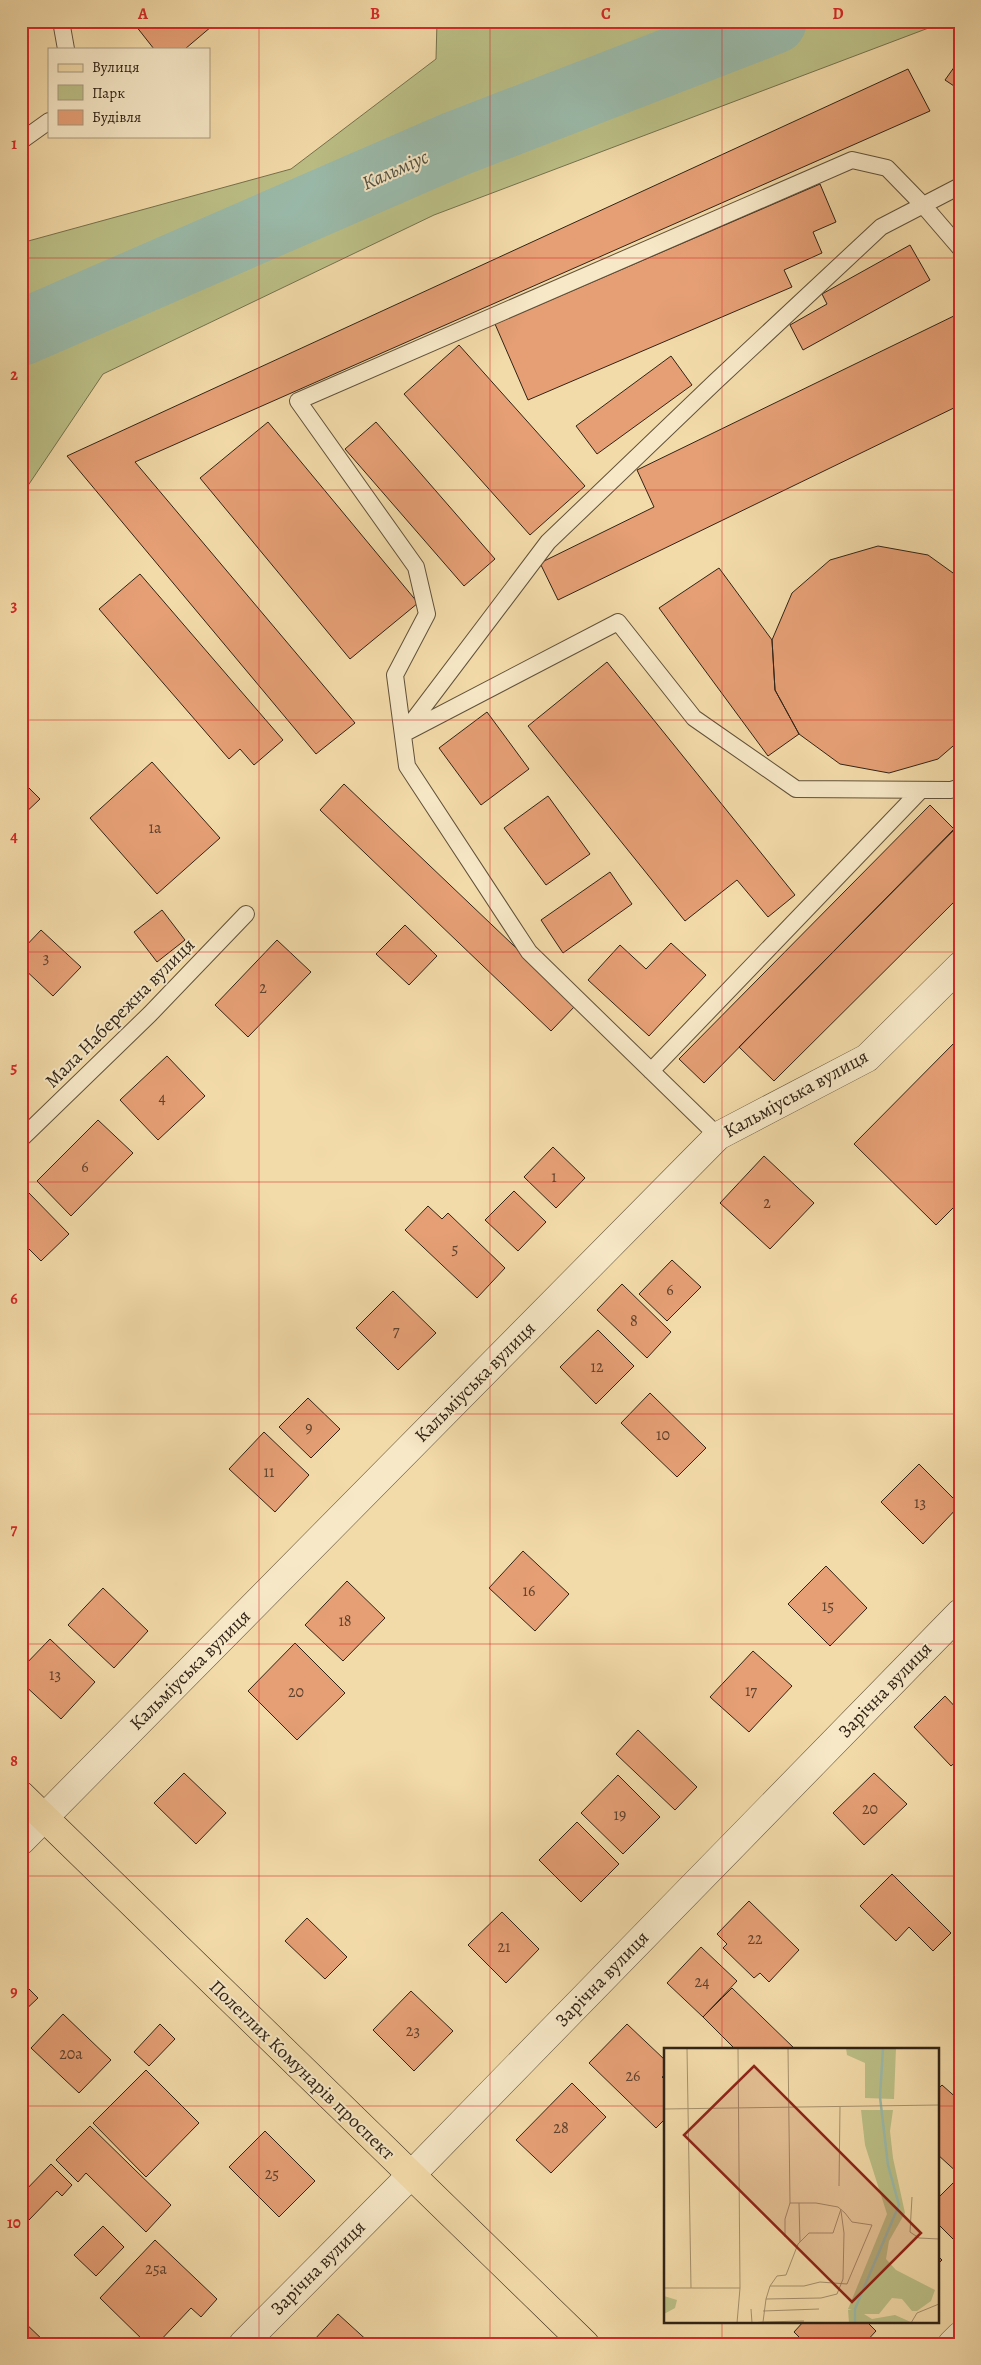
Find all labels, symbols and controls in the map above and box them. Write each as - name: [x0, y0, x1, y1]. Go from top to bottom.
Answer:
- text: A: [137, 3, 149, 25]
- text: B: [370, 3, 380, 25]
- text: C: [601, 3, 611, 25]
- text: D: [832, 3, 844, 25]
- legend: [48, 48, 210, 138]
- text: Вулиця: [92, 57, 139, 77]
- text: Парк: [92, 83, 125, 103]
- text: Будівля: [92, 107, 141, 127]
- text: 1: [11, 133, 17, 155]
- water label: Кальміус: [357, 143, 433, 197]
- text: 2: [10, 364, 18, 386]
- text: 3: [11, 595, 18, 617]
- house number: 1а: [149, 817, 162, 839]
- text: 4: [10, 826, 18, 848]
- street label: Мала Набережна вулиця: [39, 932, 201, 1094]
- house number: 3: [43, 947, 49, 969]
- house number: 2: [259, 977, 267, 999]
- street label: Кальміуська вулиця: [719, 1044, 873, 1144]
- text: 5: [11, 1057, 18, 1079]
- house number: 4: [158, 1087, 166, 1109]
- house number: 6: [81, 1156, 89, 1178]
- house number: 1: [551, 1166, 557, 1188]
- house number: 2: [763, 1192, 771, 1214]
- house number: 5: [452, 1238, 459, 1260]
- house number: 6: [666, 1279, 674, 1301]
- text: 6: [10, 1288, 18, 1310]
- house number: 8: [630, 1310, 638, 1332]
- street label: Кальміуська вулиця: [409, 1316, 541, 1448]
- house number: 7: [393, 1320, 400, 1342]
- house number: 12: [590, 1356, 604, 1378]
- house number: 9: [305, 1417, 313, 1439]
- house number: 10: [656, 1424, 670, 1446]
- house number: 11: [264, 1461, 275, 1483]
- house number: 13: [914, 1492, 926, 1514]
- text: 7: [11, 1519, 18, 1541]
- house number: 16: [523, 1580, 535, 1602]
- house number: 15: [822, 1595, 834, 1617]
- street label: Кальміуська вулиця: [124, 1604, 256, 1736]
- house number: 18: [338, 1610, 352, 1632]
- street label: Зарічна вулиця: [832, 1636, 938, 1744]
- house number: 13: [49, 1664, 61, 1686]
- house number: 17: [745, 1680, 757, 1702]
- house number: 20: [288, 1681, 304, 1703]
- text: 8: [10, 1750, 18, 1772]
- house number: 20: [862, 1798, 878, 1820]
- house number: 19: [614, 1804, 626, 1826]
- street label: Зарічна вулиця: [549, 1925, 655, 2033]
- house number: 22: [747, 1928, 763, 1950]
- house number: 21: [497, 1936, 511, 1958]
- house number: 24: [695, 1971, 709, 1993]
- street label: Полеглих Комунарів проспект: [203, 1974, 401, 2166]
- text: 9: [10, 1981, 18, 2003]
- house number: 23: [406, 2020, 420, 2042]
- house number: 20а: [59, 2043, 83, 2065]
- inset map: [664, 2048, 938, 2322]
- house number: 26: [626, 2065, 641, 2087]
- house number: 28: [553, 2117, 569, 2139]
- house number: 25: [265, 2163, 279, 2185]
- text: 10: [7, 2212, 21, 2234]
- street label: Зарічна вулиця: [265, 2215, 371, 2321]
- house number: 25а: [145, 2258, 168, 2280]

